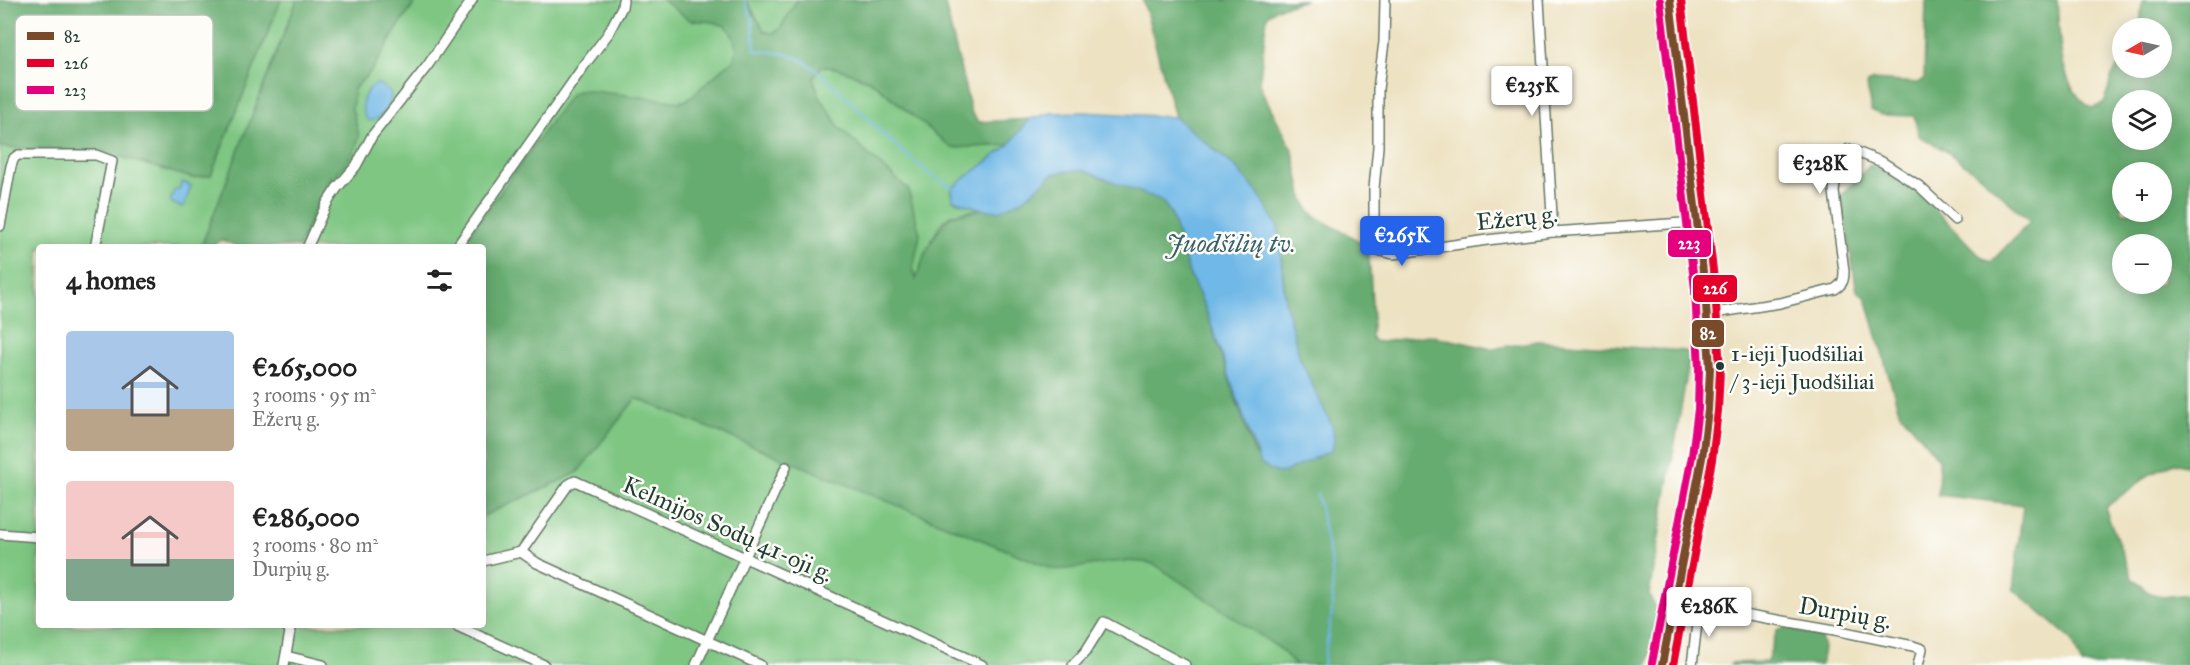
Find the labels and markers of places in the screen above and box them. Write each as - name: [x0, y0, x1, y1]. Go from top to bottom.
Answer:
- pin: €235K: [1490, 66, 1574, 117]
- pin: €328K: [1778, 144, 1862, 195]
- pin: €265K: [1360, 216, 1444, 267]
- place label: 1-ieji Juodšiliai / 3-ieji Juodšiliai: [1729, 340, 1875, 395]
- marker: 1-ieji Juodšiliai / 3-ieji Juodšiliai: [1714, 360, 1726, 372]
- pin: €286K: [1667, 587, 1751, 638]

